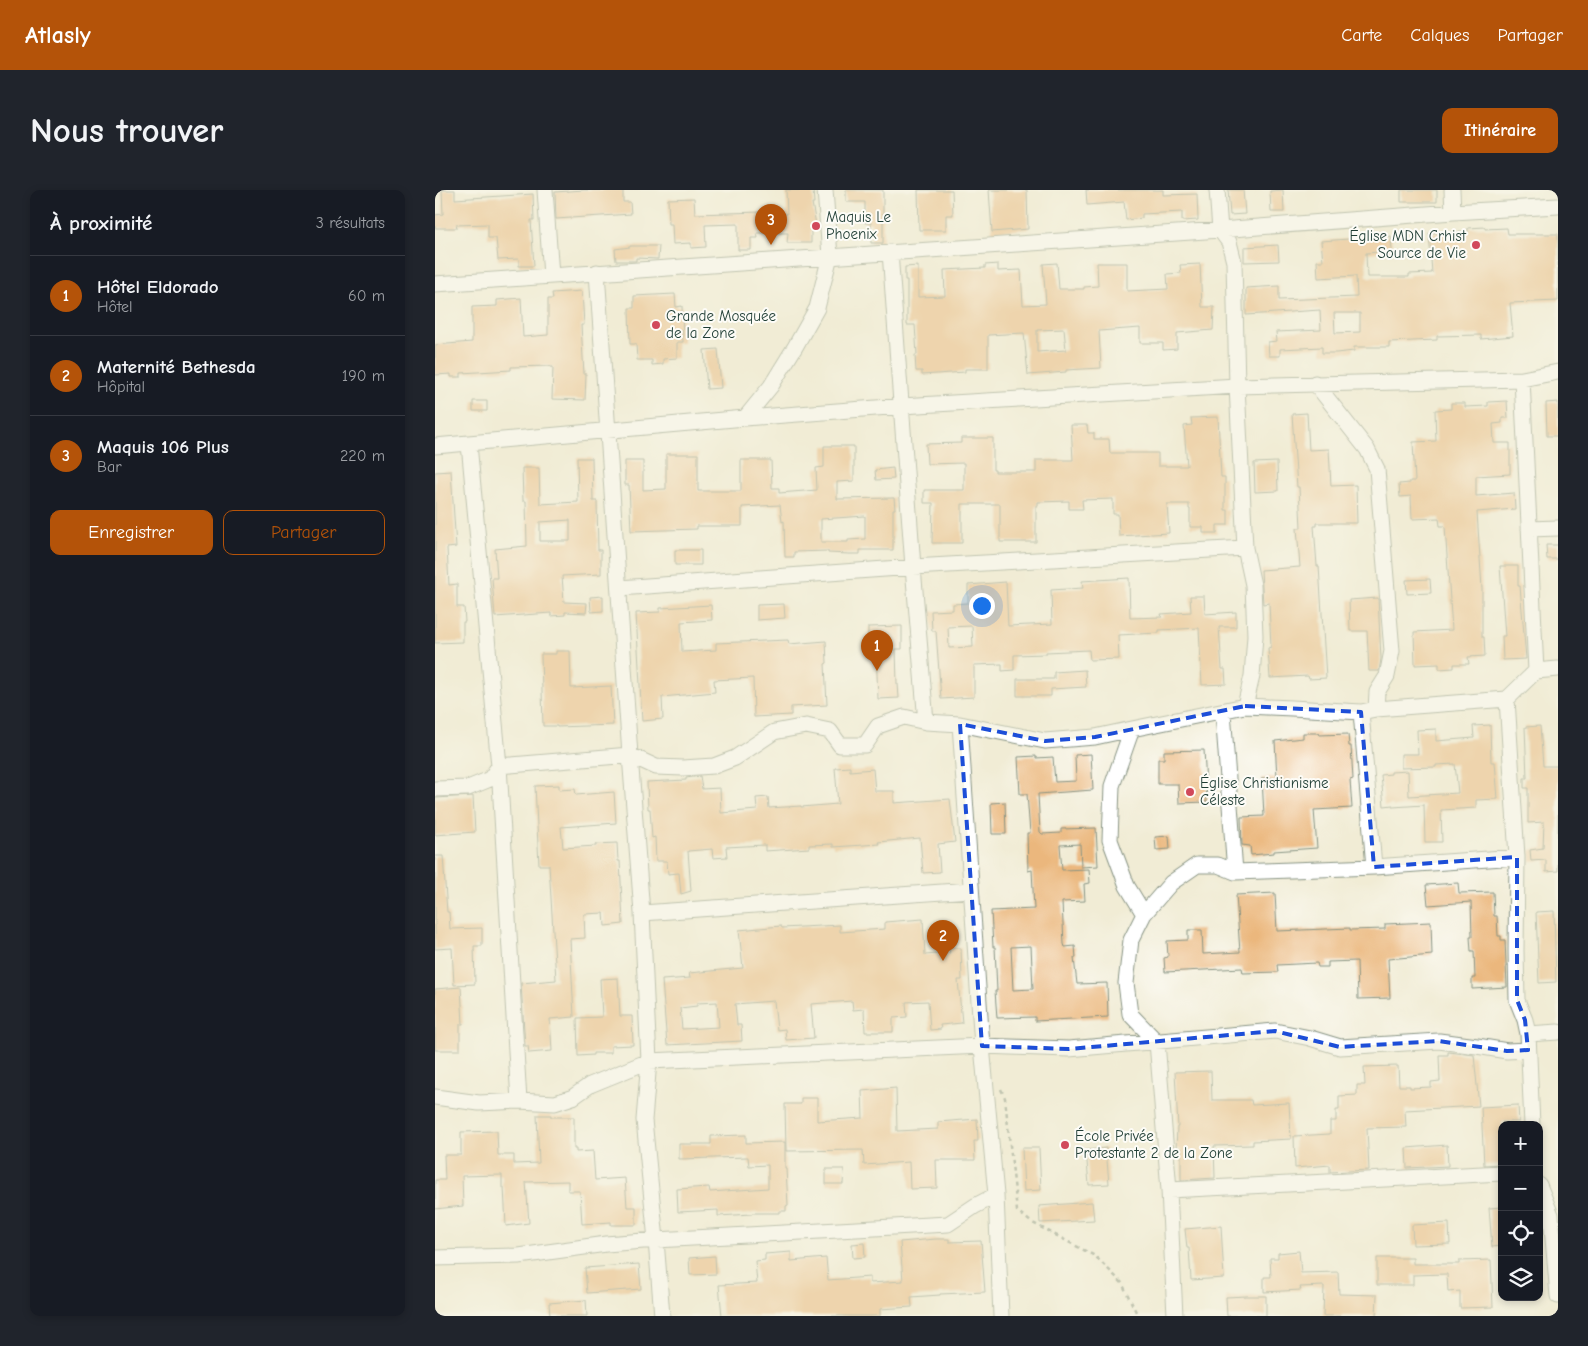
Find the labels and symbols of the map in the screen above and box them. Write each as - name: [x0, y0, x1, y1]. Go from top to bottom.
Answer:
- pin: 3: [755, 204, 787, 245]
- place label: Maquis Le Phoenix: [826, 208, 892, 243]
- marker: Maquis Le Phoenix: [810, 220, 822, 232]
- place label: Église MDN Crhist Source de Vie: [1350, 226, 1467, 262]
- marker: Église MDN Crhist Source de Vie: [1470, 239, 1482, 251]
- place label: Grande Mosquée de la Zone: [666, 307, 776, 342]
- marker: Grande Mosquée de la Zone: [650, 319, 662, 331]
- your location: [969, 593, 995, 619]
- pin: 1: [861, 630, 893, 671]
- place label: Église Christianisme Céleste: [1200, 773, 1329, 809]
- marker: Église Christianisme Céleste: [1184, 786, 1196, 798]
- pin: 2: [927, 920, 959, 961]
- place label: École Privée Protestante 2 de la Zone: [1075, 1126, 1233, 1162]
- marker: École Privée Protestante 2 de la Zone: [1059, 1139, 1071, 1151]

